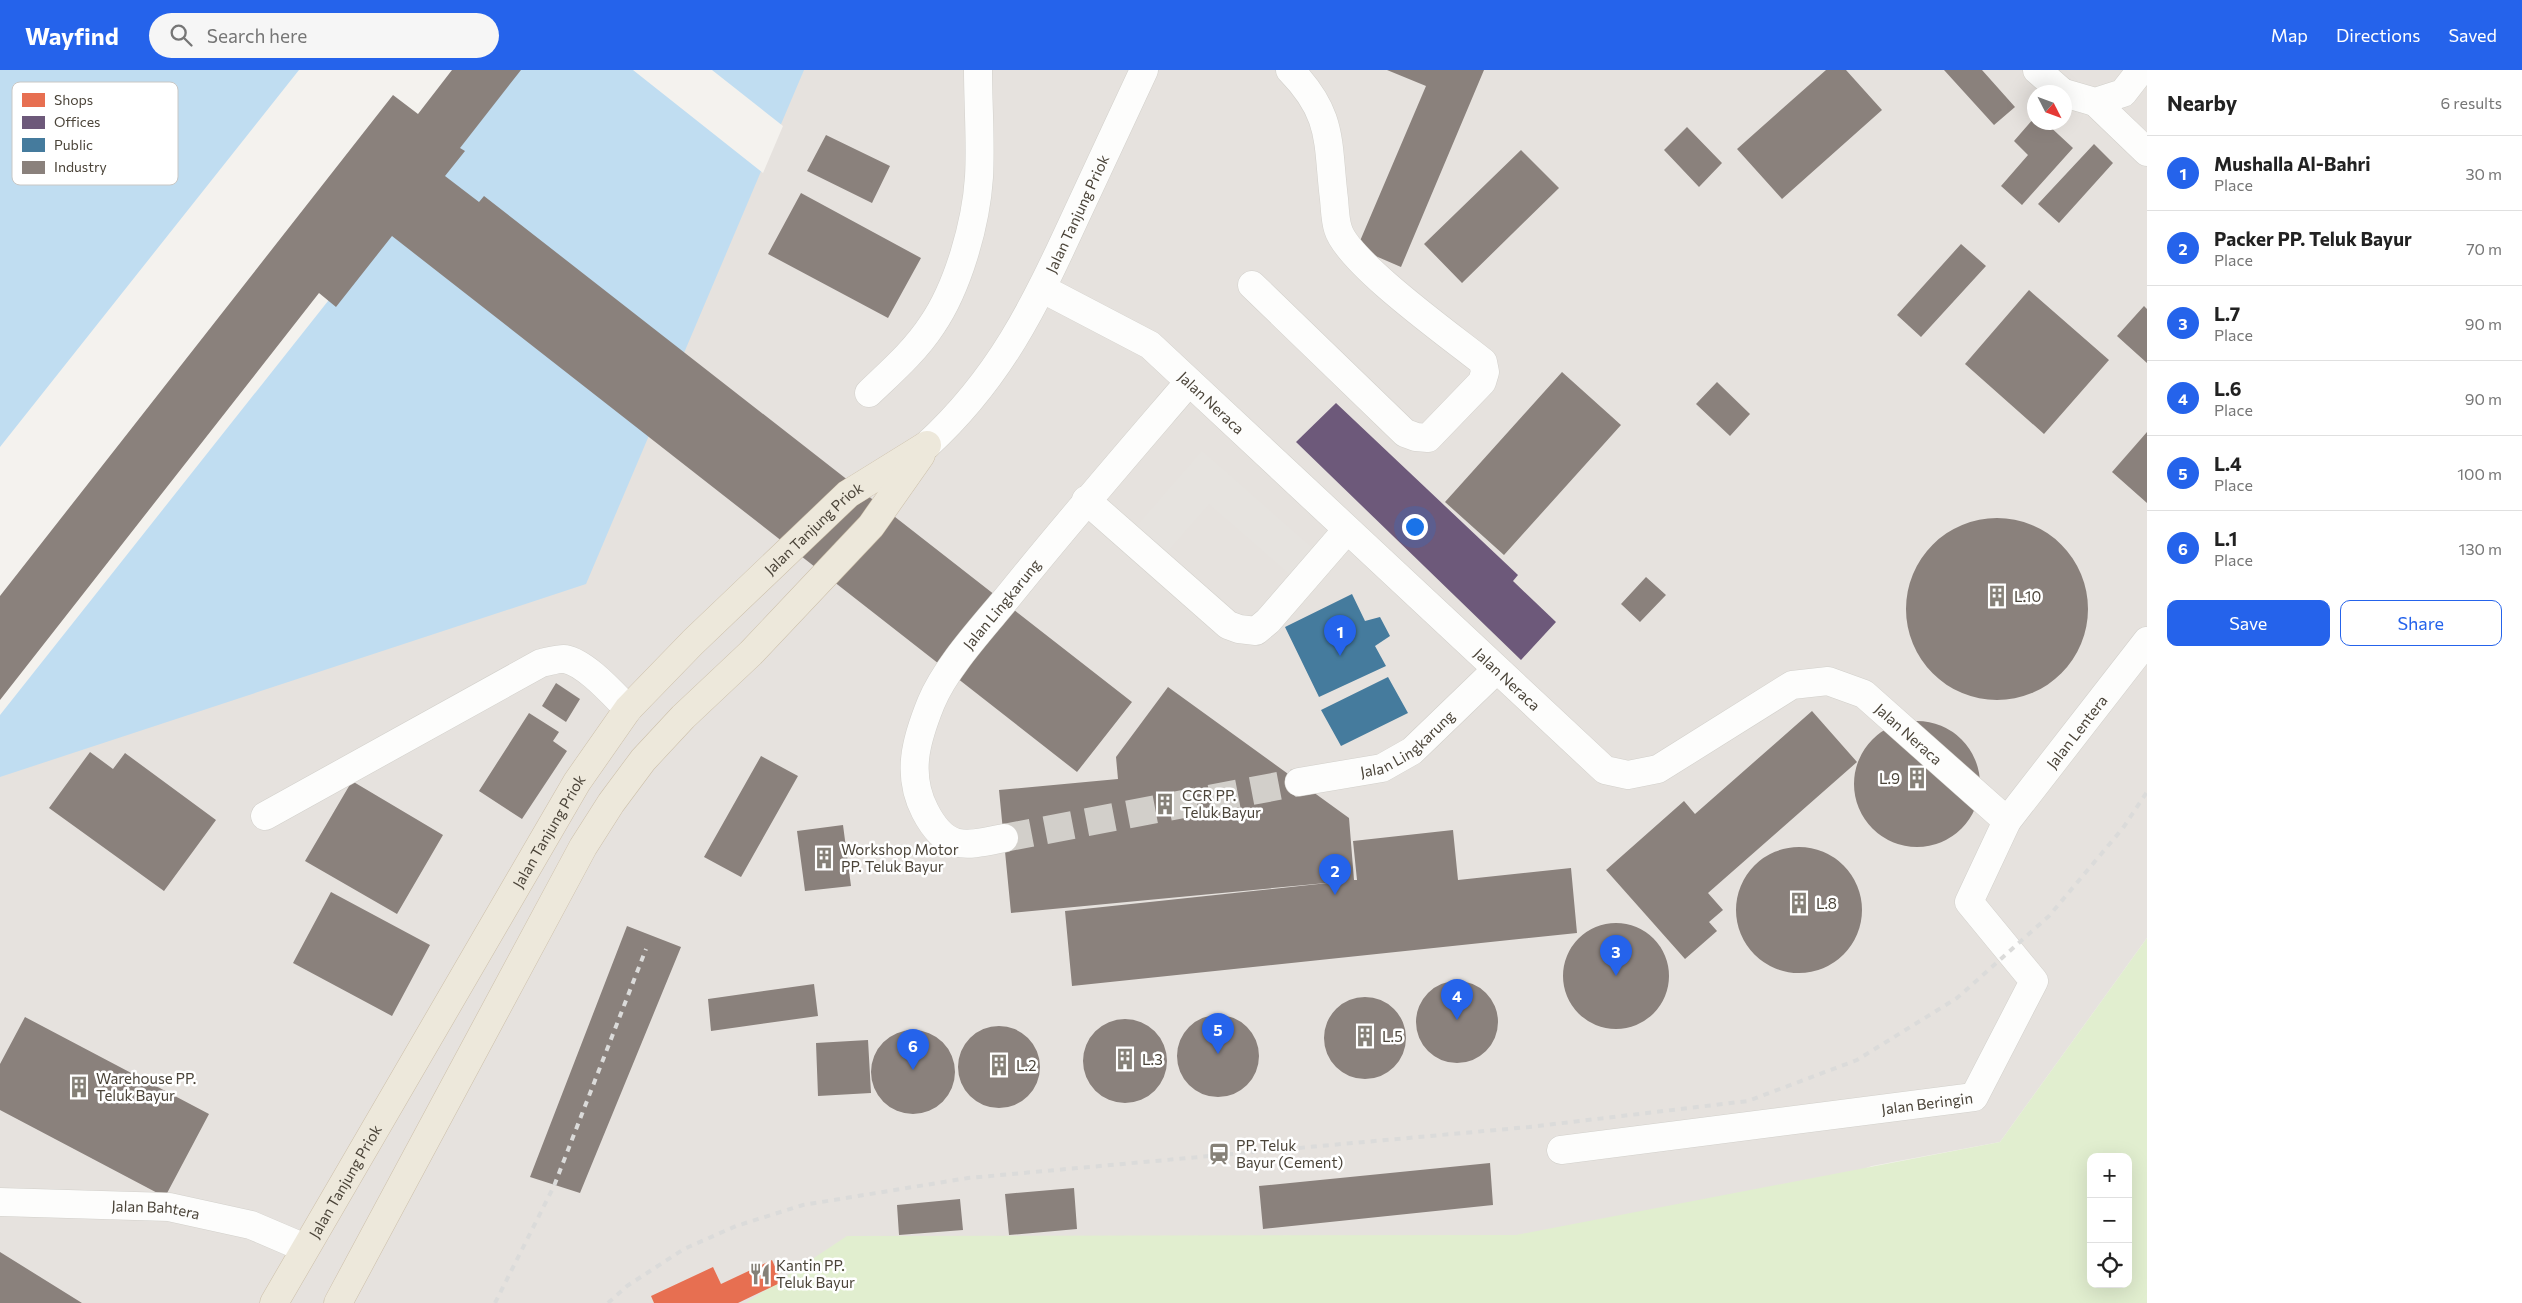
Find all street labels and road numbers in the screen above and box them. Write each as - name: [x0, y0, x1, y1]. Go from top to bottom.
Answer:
- street label: Jalan Tanjung Priok: [1042, 152, 1112, 276]
- street label: Jalan Neraca: [1175, 367, 1248, 438]
- street label: Jalan Tanjung Priok: [760, 478, 866, 578]
- street label: Jalan Lingkarung: [959, 555, 1044, 653]
- street label: Jalan Neraca: [1471, 644, 1544, 714]
- street label: Jalan Lentera: [2042, 691, 2111, 772]
- street label: Jalan Neraca: [1872, 699, 1946, 768]
- street label: Jalan Lingkarung: [1359, 706, 1458, 781]
- street label: Jalan Tanjung Priok: [508, 771, 589, 891]
- street label: Jalan Beringin: [1880, 1088, 1974, 1118]
- street label: Jalan Tanjung Priok: [305, 1121, 385, 1241]
- street label: Jalan Bahtera: [111, 1196, 202, 1223]

